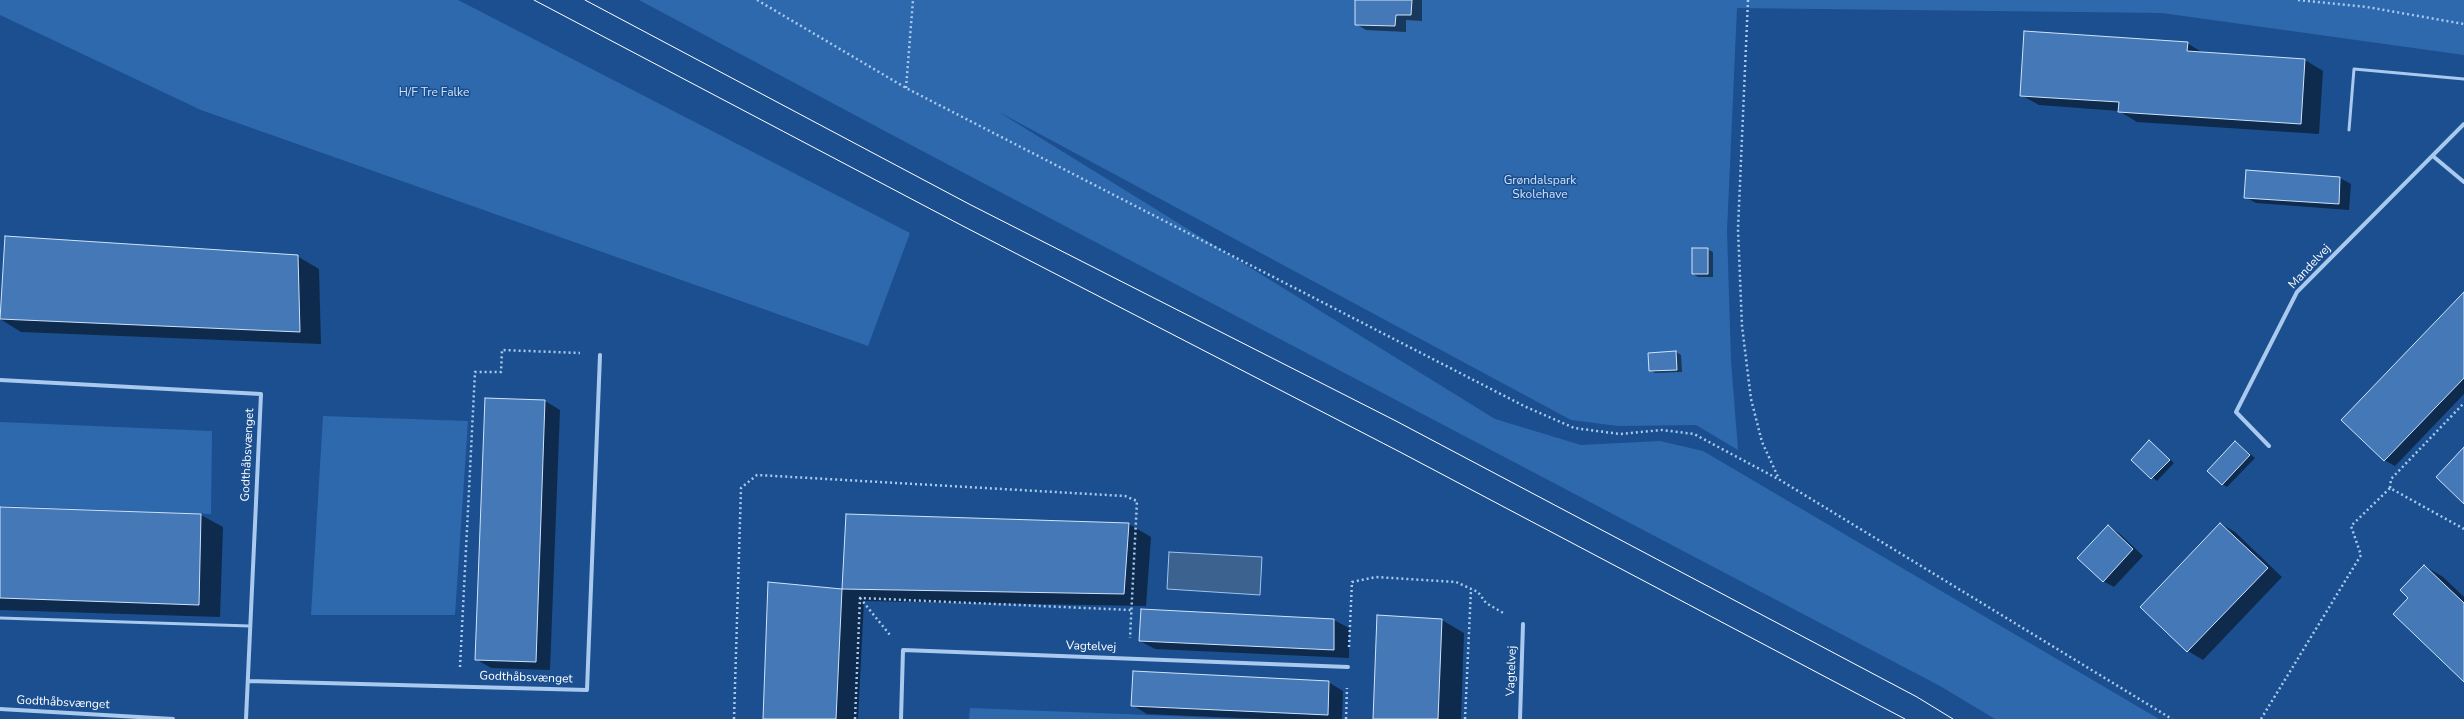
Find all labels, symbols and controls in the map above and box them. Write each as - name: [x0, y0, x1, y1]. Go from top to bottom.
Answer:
- park label: H/F Tre Falke: [399, 86, 469, 100]
- park label: Grøndalspark Skolehave: [1504, 174, 1576, 202]
- street label: Mandelvej: [2286, 242, 2334, 292]
- street label: Godthåbsvænget: [238, 408, 258, 502]
- street label: Vagtelvej: [1066, 639, 1116, 655]
- street label: Vagtelvej: [1504, 646, 1520, 696]
- street label: Godthåbsvænget: [479, 669, 573, 687]
- street label: Godthåbsvænget: [16, 693, 110, 713]

